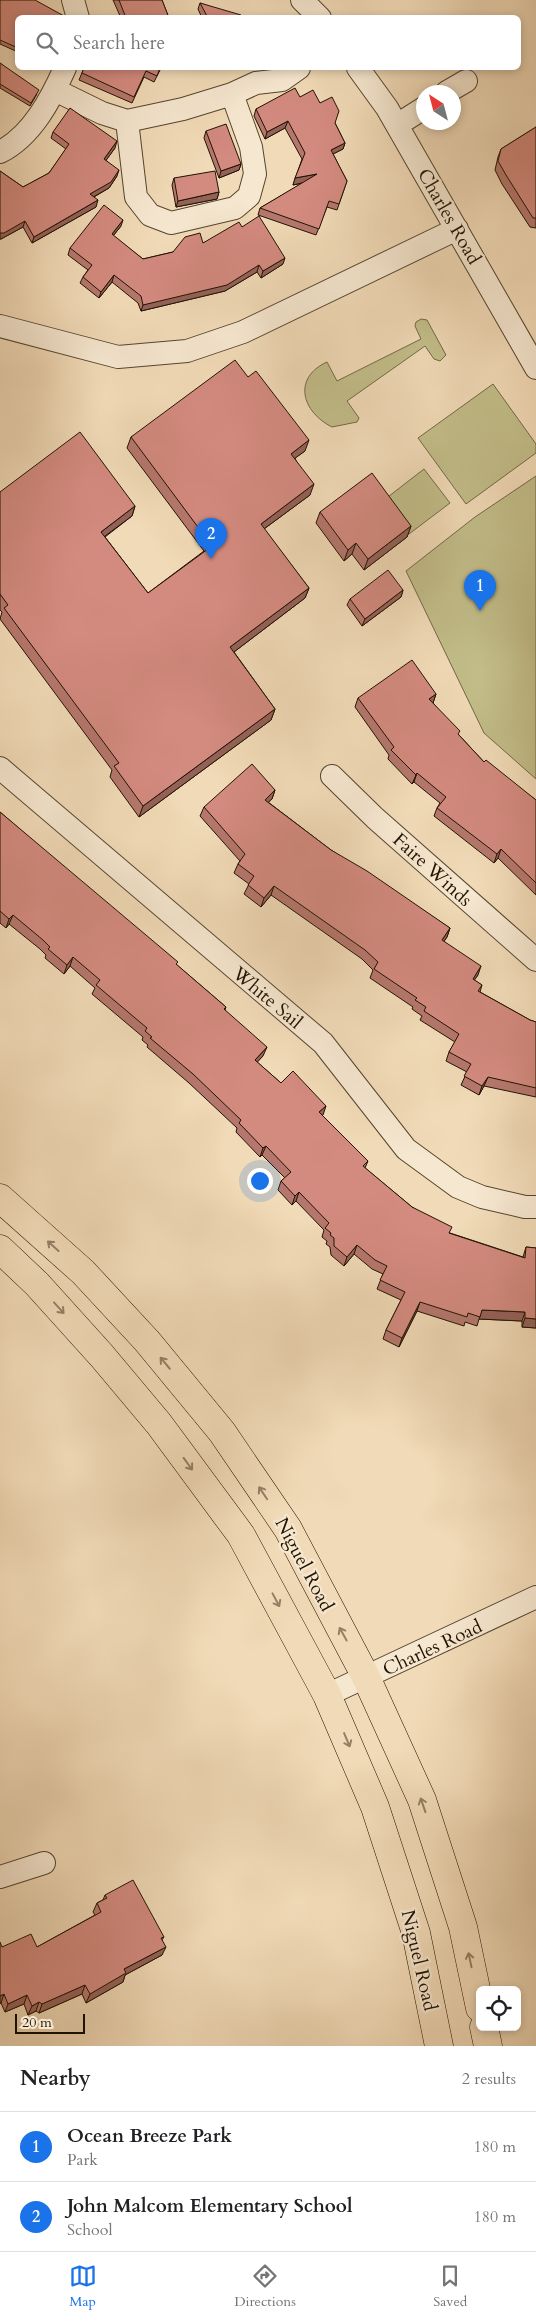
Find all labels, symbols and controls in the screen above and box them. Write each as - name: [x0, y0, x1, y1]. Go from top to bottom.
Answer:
- search box: [15, 15, 521, 70]
- icon: search: [33, 29, 61, 57]
- text: Search here: [73, 30, 165, 56]
- north arrow: [416, 85, 461, 130]
- street label: Charles Road: [411, 164, 487, 269]
- pin: 2: [195, 518, 227, 559]
- pin: 1: [464, 570, 496, 611]
- street label: Faire Winds: [387, 827, 478, 912]
- street label: White Sail: [226, 960, 308, 1035]
- your location: [247, 1168, 273, 1194]
- one-way arrow: [47, 1240, 60, 1252]
- one-way arrow: [53, 1302, 65, 1315]
- one-way arrow: [160, 1357, 171, 1370]
- one-way arrow: [182, 1457, 193, 1470]
- one-way arrow: [258, 1486, 268, 1500]
- street label: Niguel Road: [268, 1513, 340, 1616]
- one-way arrow: [271, 1592, 281, 1607]
- street label: Charles Road: [379, 1614, 486, 1682]
- one-way arrow: [338, 1627, 347, 1642]
- one-way arrow: [342, 1732, 352, 1747]
- one-way arrow: [418, 1797, 427, 1813]
- street label: Niguel Road: [395, 1907, 443, 2013]
- one-way arrow: [465, 1952, 474, 1968]
- map controls: [476, 1986, 521, 2031]
- button: locate: [476, 1986, 521, 2031]
- scale bar: [15, 2011, 85, 2034]
- text: 20 m: [22, 2013, 52, 2032]
- text: Nearby: [20, 2064, 91, 2093]
- text: 2 results: [462, 2068, 516, 2090]
- text: Ocean Breeze Park: [67, 2123, 232, 2149]
- text: 1: [32, 2136, 40, 2158]
- text: 180 m: [474, 2136, 516, 2158]
- text: Park: [67, 2149, 98, 2171]
- text: John Malcom Elementary School: [67, 2193, 352, 2219]
- text: 2: [32, 2206, 40, 2228]
- text: 180 m: [474, 2206, 516, 2228]
- text: School: [67, 2219, 112, 2241]
- tab: Map: [69, 2262, 97, 2311]
- tab: Directions: [234, 2262, 296, 2311]
- tab: Saved: [433, 2262, 467, 2311]

